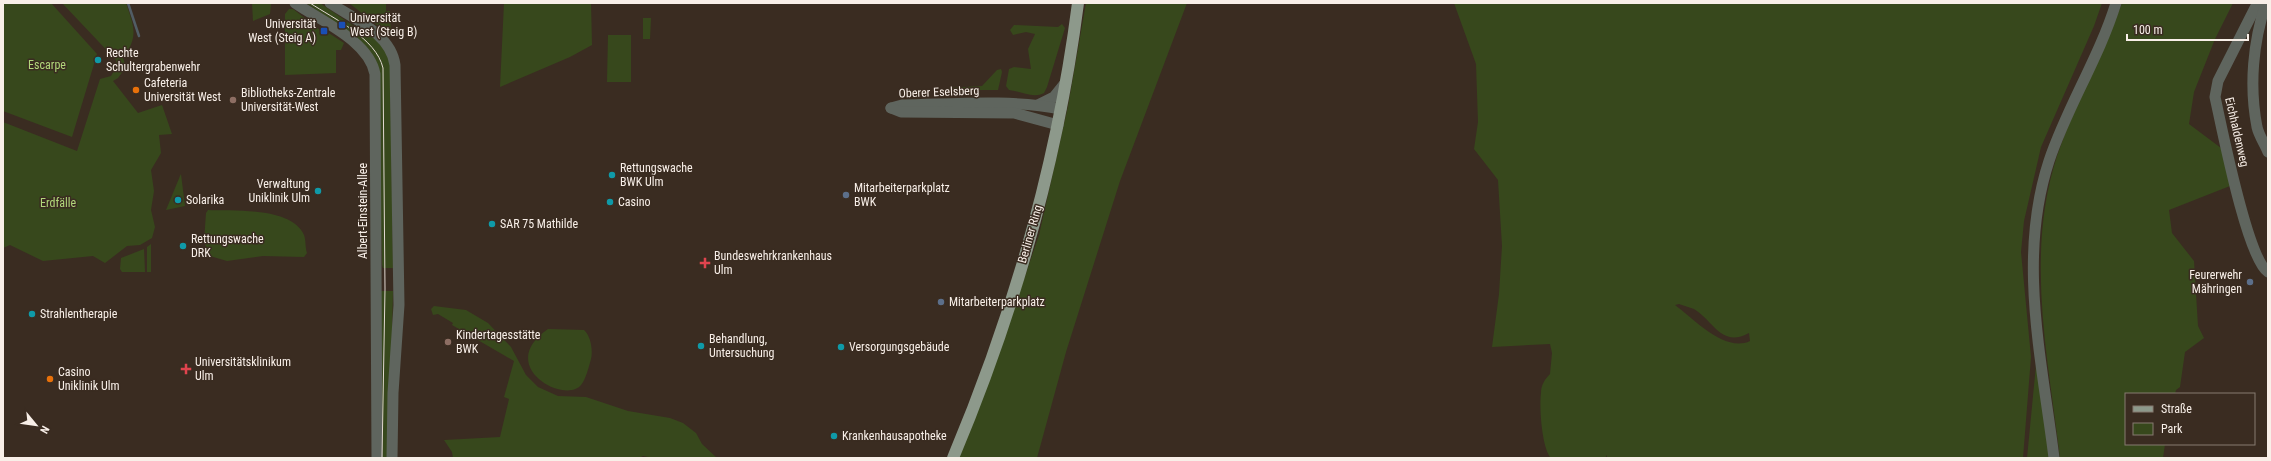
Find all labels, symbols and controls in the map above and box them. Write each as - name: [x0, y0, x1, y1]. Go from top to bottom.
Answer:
- place label: Universität West (Steig B): [350, 11, 417, 39]
- scale bar: [2127, 16, 2248, 42]
- place label: Universität West (Steig A): [248, 17, 316, 45]
- marker: Universität West (Steig B): [337, 20, 347, 30]
- text: 100 m: [2133, 23, 2163, 37]
- marker: Universität West (Steig A): [319, 26, 329, 36]
- place label: Rechte Schultergrabenwehr: [106, 46, 200, 74]
- marker: Rechte Schultergrabenwehr: [93, 55, 103, 65]
- park label: Escarpe: [28, 58, 66, 72]
- place label: Cafeteria Universität West: [144, 76, 222, 104]
- street label: Oberer Eselsberg: [898, 84, 980, 100]
- marker: Cafeteria Universität West: [131, 85, 141, 95]
- place label: Bibliotheks-Zentrale Universität-West: [241, 86, 336, 114]
- marker: Bibliotheks-Zentrale Universität-West: [228, 95, 238, 105]
- street label: Eichhaldenweg: [2222, 96, 2252, 168]
- place label: Rettungswache BWK Ulm: [620, 161, 693, 189]
- street label: Albert-Einstein-Allee: [356, 163, 370, 259]
- marker: Rettungswache BWK Ulm: [607, 170, 617, 180]
- place label: Verwaltung Uniklinik Ulm: [249, 177, 310, 205]
- place label: Mitarbeiterparkplatz BWK: [854, 181, 950, 209]
- marker: Verwaltung Uniklinik Ulm: [313, 186, 323, 196]
- marker: Mitarbeiterparkplatz BWK: [841, 190, 851, 200]
- place label: Solarika: [186, 193, 225, 207]
- marker: Solarika: [173, 195, 183, 205]
- place label: Casino: [618, 195, 651, 209]
- park label: Erdfälle: [40, 196, 76, 210]
- marker: Casino: [605, 197, 615, 207]
- street label: Berliner Ring: [1015, 203, 1045, 265]
- place label: SAR 75 Mathilde: [500, 217, 578, 231]
- marker: SAR 75 Mathilde: [487, 219, 497, 229]
- place label: Rettungswache DRK: [191, 232, 264, 260]
- marker: Rettungswache DRK: [178, 241, 188, 251]
- place label: Bundeswehrkrankenhaus Ulm: [714, 249, 832, 277]
- marker: Bundeswehrkrankenhaus Ulm: [699, 257, 711, 269]
- place label: Feurerwehr Mähringen: [2189, 268, 2242, 296]
- marker: Feurerwehr Mähringen: [2245, 277, 2255, 287]
- place label: Mitarbeiterparkplatz: [949, 295, 1045, 309]
- marker: Mitarbeiterparkplatz: [936, 297, 946, 307]
- place label: Strahlentherapie: [40, 307, 118, 321]
- marker: Strahlentherapie: [27, 309, 37, 319]
- place label: Kindertagesstätte BWK: [456, 328, 541, 356]
- place label: Behandlung, Untersuchung: [709, 332, 775, 360]
- marker: Kindertagesstätte BWK: [443, 337, 453, 347]
- place label: Versorgungsgebäude: [849, 340, 950, 354]
- marker: Behandlung, Untersuchung: [696, 341, 706, 351]
- marker: Versorgungsgebäude: [836, 342, 846, 352]
- place label: Universitätsklinikum Ulm: [195, 355, 291, 383]
- marker: Universitätsklinikum Ulm: [180, 363, 192, 375]
- place label: Casino Uniklinik Ulm: [58, 365, 119, 393]
- marker: Casino Uniklinik Ulm: [45, 374, 55, 384]
- legend: [2125, 393, 2255, 445]
- text: Straße: [2161, 402, 2192, 416]
- north arrow: [16, 405, 56, 445]
- text: Park: [2161, 422, 2183, 436]
- text: N: [37, 424, 52, 436]
- place label: Krankenhausapotheke: [842, 429, 947, 443]
- marker: Krankenhausapotheke: [829, 431, 839, 441]

